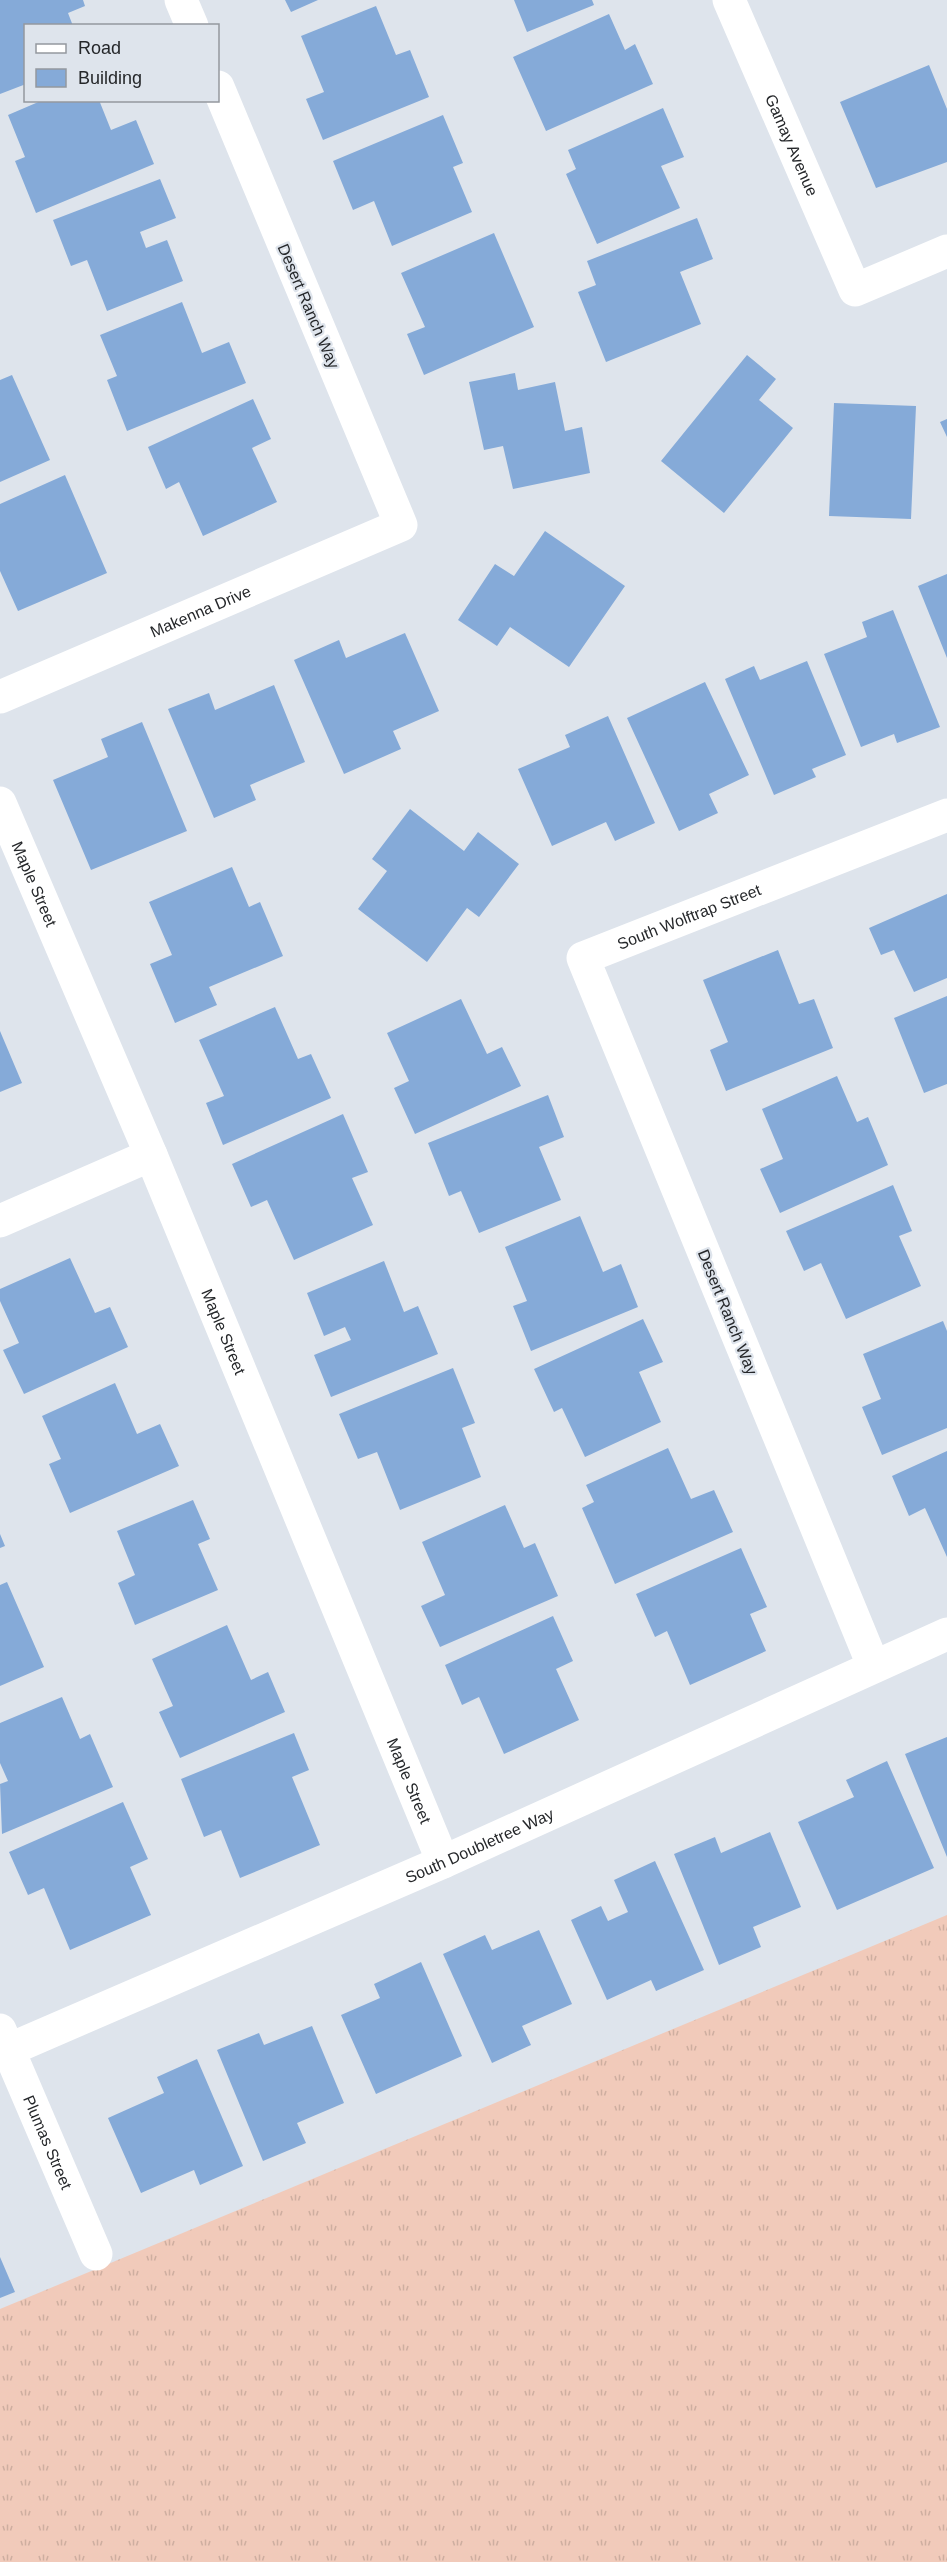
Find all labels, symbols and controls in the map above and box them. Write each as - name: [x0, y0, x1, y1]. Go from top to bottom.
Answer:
- legend: [24, 24, 219, 102]
- text: Road: [78, 38, 121, 58]
- text: Building: [78, 68, 142, 88]
- street label: Gamay Avenue: [762, 92, 821, 199]
- street label: Desert Ranch Way: [275, 241, 342, 371]
- street label: Makenna Drive: [148, 582, 253, 641]
- street label: Maple Street: [9, 839, 60, 930]
- street label: South Wolftrap Street: [615, 881, 764, 953]
- street label: Desert Ranch Way: [695, 1247, 760, 1377]
- street label: Maple Street: [198, 1287, 249, 1377]
- street label: Maple Street: [384, 1736, 434, 1827]
- street label: South Doubletree Way: [403, 1805, 556, 1886]
- street label: Plumas Street: [20, 2093, 75, 2192]

